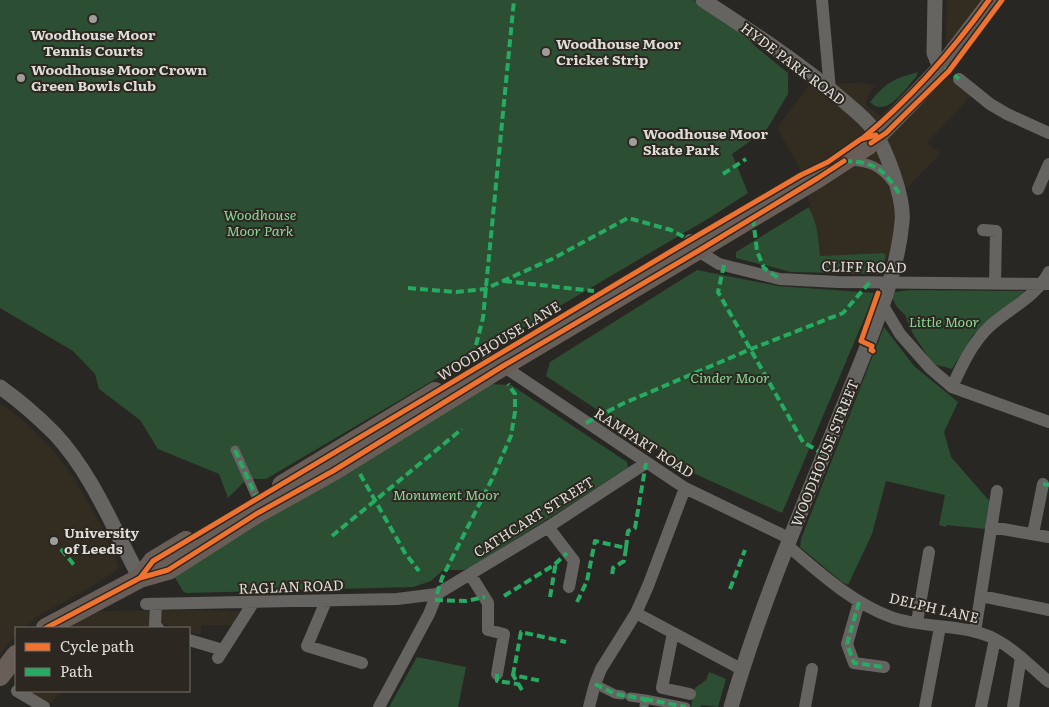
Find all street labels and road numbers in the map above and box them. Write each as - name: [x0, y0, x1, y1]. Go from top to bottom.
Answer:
- street label: HYDE PARK ROAD: [737, 17, 850, 109]
- street label: CLIFF ROAD: [821, 255, 907, 277]
- street label: WOODHOUSE LANE: [433, 295, 564, 385]
- street label: WOODHOUSE STREET: [785, 376, 863, 529]
- street label: RAMPART ROAD: [591, 402, 699, 482]
- street label: CATHCART STREET: [469, 471, 598, 561]
- street label: RAGLAN ROAD: [238, 574, 344, 598]
- street label: DELPH LANE: [887, 587, 981, 627]

